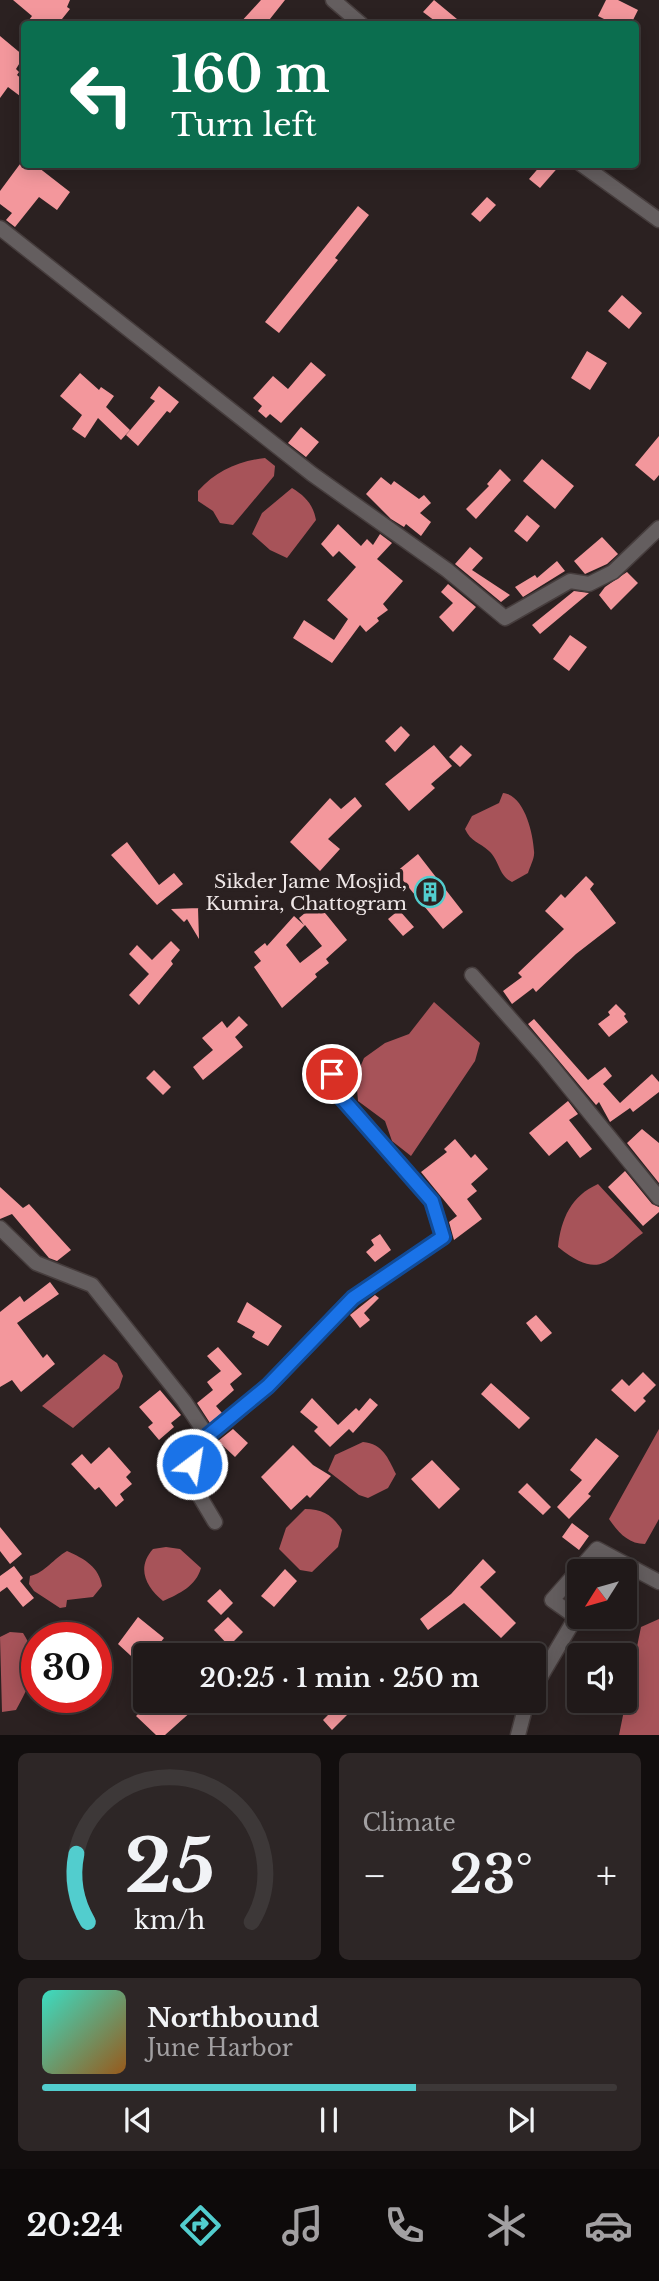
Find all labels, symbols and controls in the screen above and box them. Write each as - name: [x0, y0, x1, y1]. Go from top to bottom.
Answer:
- text: 160 m: [171, 44, 330, 105]
- icon: left: [56, 49, 147, 140]
- text: Turn left: [171, 105, 317, 145]
- place label: Sikder Jame Mosjid, Kumira, Chattogram: [206, 870, 407, 915]
- building icon: Sikder Jame Mosjid, Kumira, Chattogram: [413, 875, 447, 909]
- pin: [302, 1044, 362, 1104]
- icon: arrive: [313, 1055, 351, 1093]
- position arrow: [155, 1427, 229, 1501]
- north arrow: [567, 1559, 637, 1629]
- map controls: [567, 1559, 637, 1713]
- speed limit sign: 30: [21, 1622, 112, 1713]
- button: sound: [567, 1643, 637, 1713]
- text: 20:25 · 1 min · 250 m: [200, 1662, 479, 1694]
- text: Climate: [363, 1809, 456, 1837]
- text: 25: [124, 1822, 215, 1913]
- text: 23°: [450, 1843, 533, 1907]
- text: −: [363, 1852, 387, 1899]
- text: +: [596, 1852, 617, 1899]
- text: km/h: [134, 1905, 205, 1936]
- text: Northbound: [147, 2002, 319, 2034]
- text: June Harbor: [147, 2034, 293, 2062]
- icon: previous: [119, 2101, 157, 2139]
- icon: pause: [310, 2101, 348, 2139]
- icon: next: [502, 2101, 540, 2139]
- icon: directions: [176, 2201, 225, 2250]
- icon: music: [278, 2201, 327, 2250]
- icon: phone: [380, 2201, 429, 2250]
- icon: climate: [482, 2201, 531, 2250]
- icon: car: [584, 2201, 633, 2250]
- text: 20:24: [26, 2205, 123, 2245]

